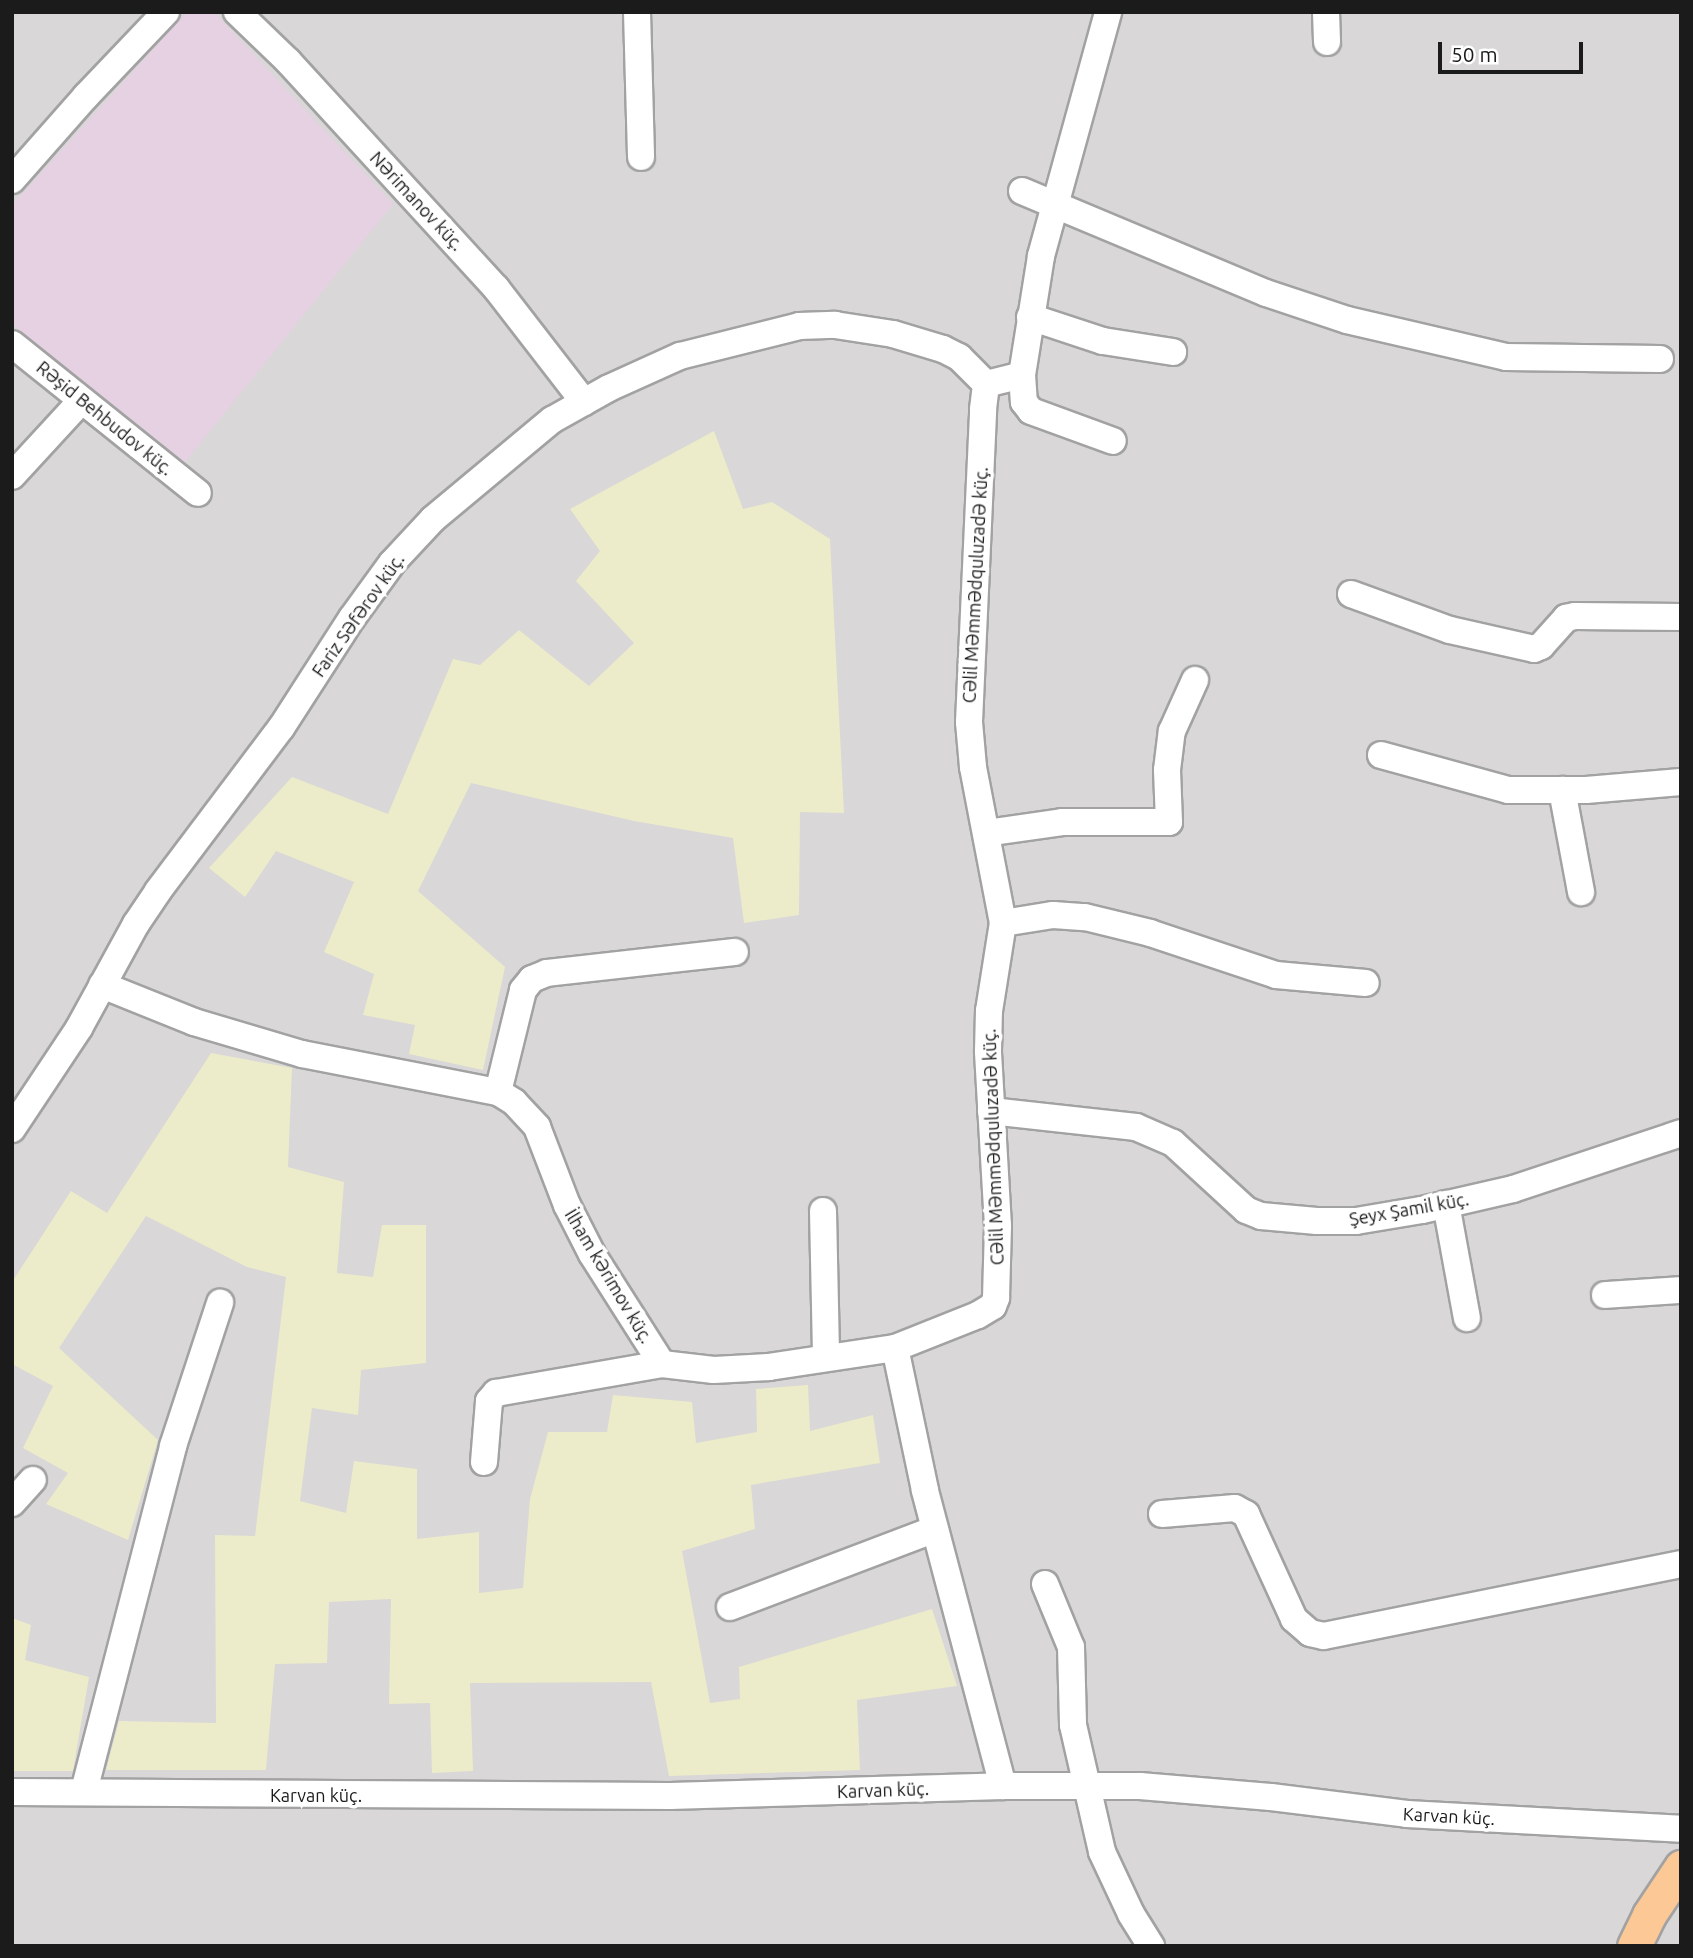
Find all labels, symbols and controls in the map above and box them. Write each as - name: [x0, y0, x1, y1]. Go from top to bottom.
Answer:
- scale bar: [1441, 28, 1586, 72]
- text: 50 m: [1451, 42, 1498, 66]
- street label: Nərimanov küç.: [366, 147, 468, 255]
- street label: Rəşid Behbudov küç.: [32, 356, 178, 480]
- street label: Cəlil Məmmədquluzadə küç.: [958, 466, 992, 704]
- street label: Fariz Səfərov küç.: [307, 549, 409, 681]
- street label: Cəlil Məmmədquluzadə küç.: [978, 1028, 1008, 1266]
- street label: Şeyx Şamil küç.: [1347, 1188, 1471, 1230]
- street label: İlham kərimov küç.: [560, 1205, 658, 1347]
- street label: Karvan küç.: [837, 1778, 929, 1802]
- street label: Karvan küç.: [270, 1784, 362, 1806]
- street label: Karvan küç.: [1402, 1803, 1496, 1829]

